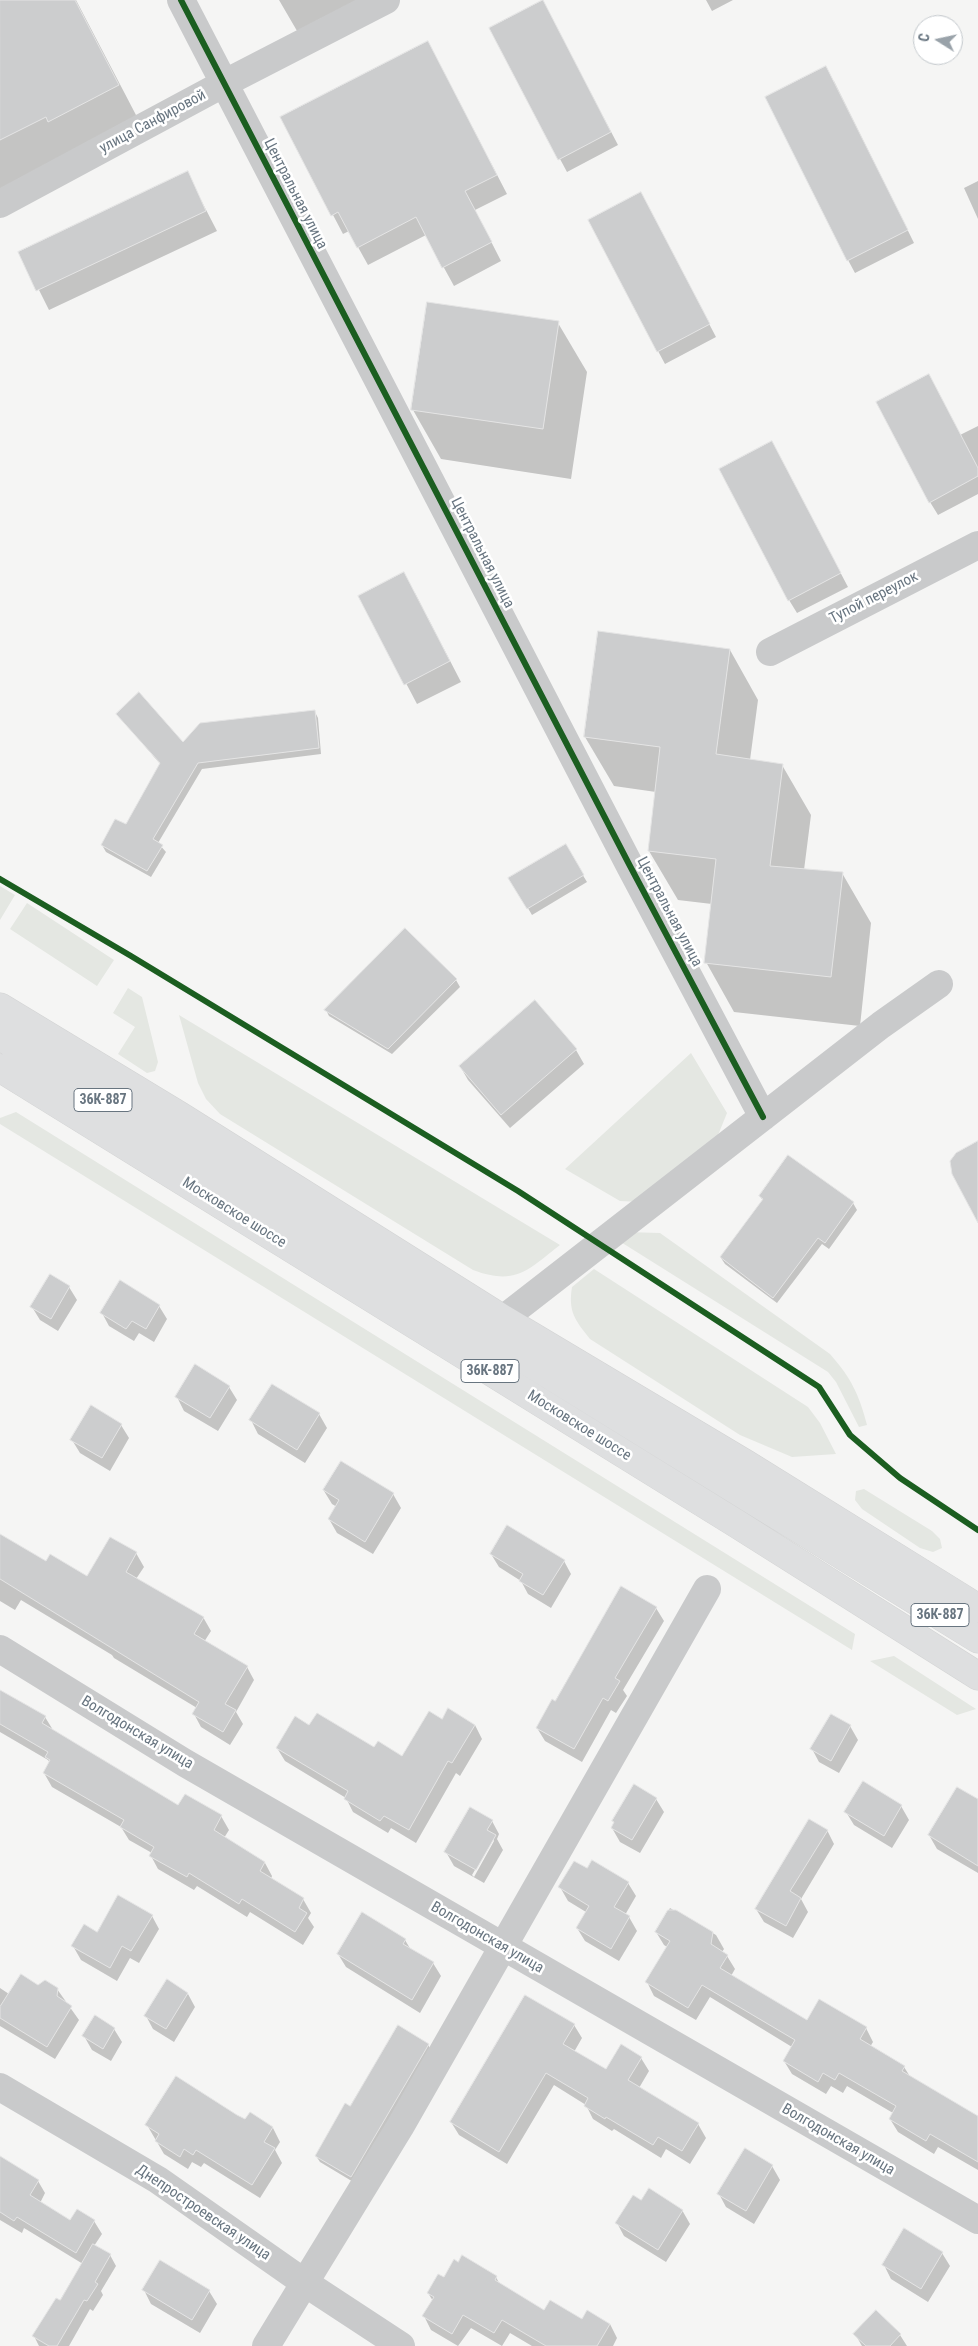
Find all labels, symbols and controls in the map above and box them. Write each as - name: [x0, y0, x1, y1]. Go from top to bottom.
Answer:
- north arrow: [913, 15, 963, 65]
- text: С: [916, 32, 933, 43]
- street label: улица Санфировой: [97, 86, 209, 158]
- street label: Центральная улица: [259, 136, 331, 252]
- street label: Центральная улица: [446, 495, 518, 611]
- street label: Тупой переулок: [827, 568, 921, 628]
- street label: Центральная улица: [632, 854, 706, 970]
- road number: 36К-887: [74, 1088, 132, 1112]
- street label: Московское шоссе: [179, 1174, 289, 1252]
- road number: 36К-887: [461, 1360, 519, 1382]
- street label: Московское шоссе: [524, 1387, 634, 1465]
- road number: 36К-887: [911, 1604, 969, 1626]
- street label: Волгодонская улица: [78, 1693, 196, 1773]
- street label: Волгодонская улица: [427, 1898, 547, 1978]
- street label: Волгодонская улица: [778, 2100, 898, 2180]
- street label: Днепростроевская улица: [132, 2161, 274, 2265]

